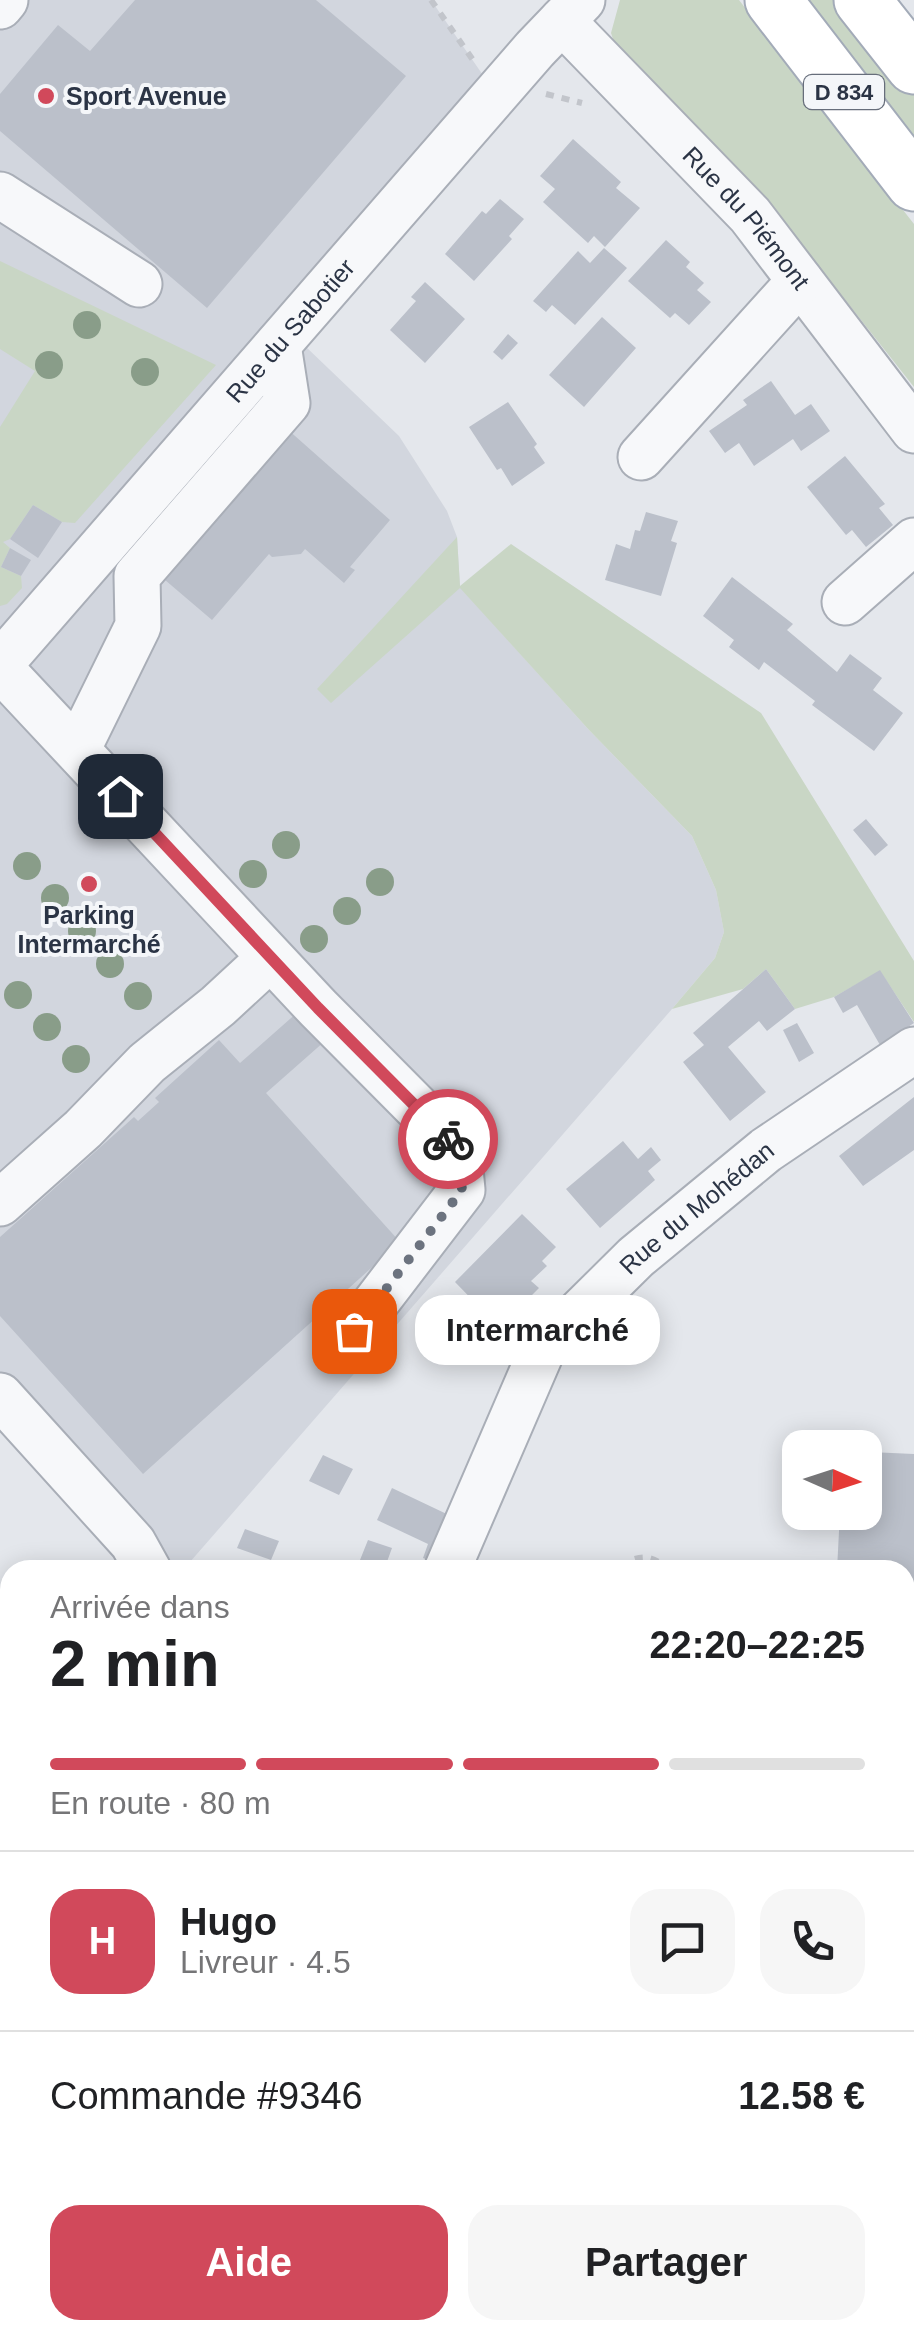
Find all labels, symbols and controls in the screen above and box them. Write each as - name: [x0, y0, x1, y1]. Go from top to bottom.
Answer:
- road number: D 834: [804, 75, 884, 109]
- place label: Sport Avenue: [66, 82, 227, 110]
- marker: Sport Avenue: [35, 85, 57, 107]
- street label: Rue du Piémont: [677, 141, 815, 295]
- street label: Rue du Sabotier: [220, 253, 360, 408]
- pin: [78, 754, 163, 839]
- icon: home: [93, 769, 148, 824]
- marker: Parking Intermarché: [78, 873, 100, 895]
- place label: Parking Intermarché: [17, 901, 161, 958]
- courier: [398, 1089, 498, 1189]
- icon: bike: [421, 1112, 476, 1167]
- street label: Rue du Mohédan: [614, 1136, 779, 1279]
- pin: [312, 1289, 397, 1374]
- callout: Intermarché: [414, 1296, 659, 1366]
- icon: bag: [327, 1304, 382, 1359]
- text: Intermarché: [446, 1312, 629, 1348]
- north arrow: [782, 1430, 882, 1530]
- map controls: [782, 1430, 882, 1530]
- text: Arrivée dans: [50, 1589, 230, 1625]
- text: 22:20–22:25: [649, 1624, 865, 1666]
- text: 2 min: [50, 1627, 220, 1700]
- text: En route · 80 m: [50, 1785, 271, 1821]
- button: chat: [630, 1889, 735, 1994]
- button: phone: [760, 1889, 865, 1994]
- text: Hugo: [180, 1901, 277, 1943]
- text: H: [89, 1920, 116, 1962]
- text: Livreur · 4.5: [180, 1944, 351, 1980]
- text: Commande #9346: [50, 2075, 363, 2117]
- text: 12.58 €: [738, 2075, 865, 2117]
- button: Aide: [50, 2205, 448, 2320]
- button: Partager: [468, 2205, 865, 2320]

